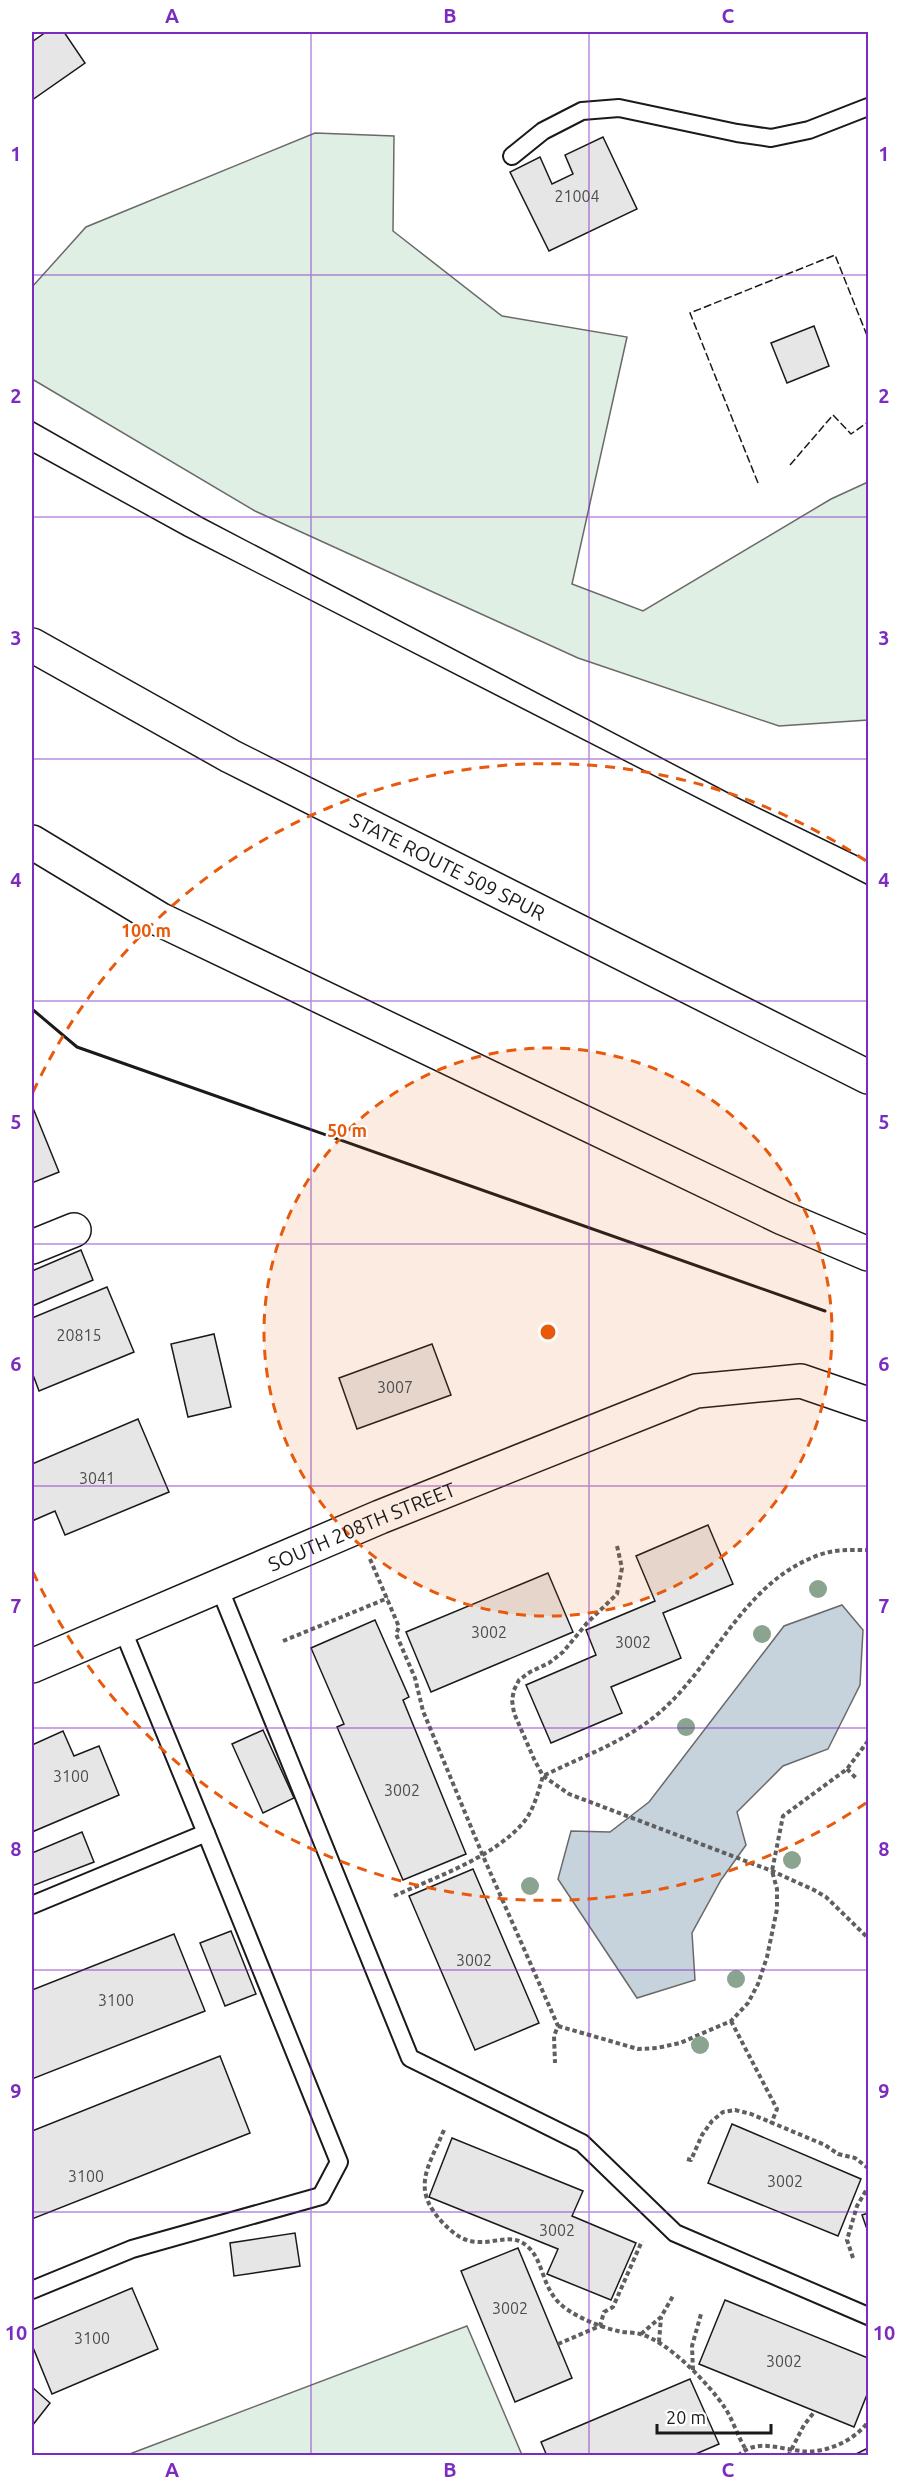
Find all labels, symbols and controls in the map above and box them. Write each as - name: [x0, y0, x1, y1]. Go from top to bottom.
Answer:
- text: A: [165, 4, 179, 27]
- text: B: [443, 4, 457, 27]
- text: C: [722, 4, 735, 27]
- text: 1: [10, 142, 22, 165]
- text: 1: [878, 142, 890, 165]
- house number: 21004: [554, 187, 600, 205]
- text: 2: [10, 384, 22, 407]
- text: 2: [878, 384, 890, 407]
- text: 3: [10, 626, 22, 649]
- text: 3: [878, 626, 890, 649]
- street label: STATE ROUTE 509 SPUR: [347, 807, 549, 924]
- text: 4: [10, 868, 22, 891]
- text: 4: [878, 868, 890, 891]
- text: 100 m: [121, 920, 171, 940]
- text: 5: [10, 1110, 22, 1133]
- text: 5: [878, 1110, 890, 1133]
- text: 50 m: [327, 1120, 367, 1140]
- centre of rings: [538, 1322, 558, 1342]
- house number: 20815: [56, 1326, 102, 1344]
- text: 6: [10, 1352, 22, 1375]
- text: 6: [878, 1352, 890, 1375]
- house number: 3007: [377, 1378, 413, 1396]
- house number: 3041: [79, 1469, 115, 1487]
- street label: SOUTH 208TH STREET: [264, 1477, 458, 1575]
- text: 7: [10, 1594, 22, 1617]
- text: 7: [878, 1594, 890, 1617]
- house number: 3002: [471, 1623, 507, 1641]
- house number: 3002: [615, 1633, 651, 1651]
- house number: 3100: [53, 1767, 89, 1785]
- house number: 3002: [384, 1781, 420, 1799]
- text: 8: [10, 1837, 22, 1860]
- text: 8: [878, 1837, 890, 1860]
- house number: 3002: [456, 1951, 492, 1969]
- house number: 3100: [98, 1991, 134, 2009]
- text: 9: [10, 2079, 22, 2102]
- text: 9: [878, 2079, 890, 2102]
- house number: 3100: [68, 2167, 104, 2185]
- house number: 3002: [767, 2172, 803, 2190]
- house number: 3002: [539, 2221, 575, 2239]
- house number: 3002: [492, 2299, 528, 2317]
- text: 10: [5, 2321, 27, 2344]
- text: 10: [873, 2321, 895, 2344]
- house number: 3100: [74, 2329, 110, 2347]
- house number: 3002: [766, 2352, 802, 2370]
- scale bar: [657, 2397, 771, 2435]
- text: 20 m: [666, 2407, 706, 2427]
- text: A: [165, 2458, 179, 2481]
- text: B: [443, 2458, 457, 2481]
- text: C: [722, 2458, 735, 2481]

